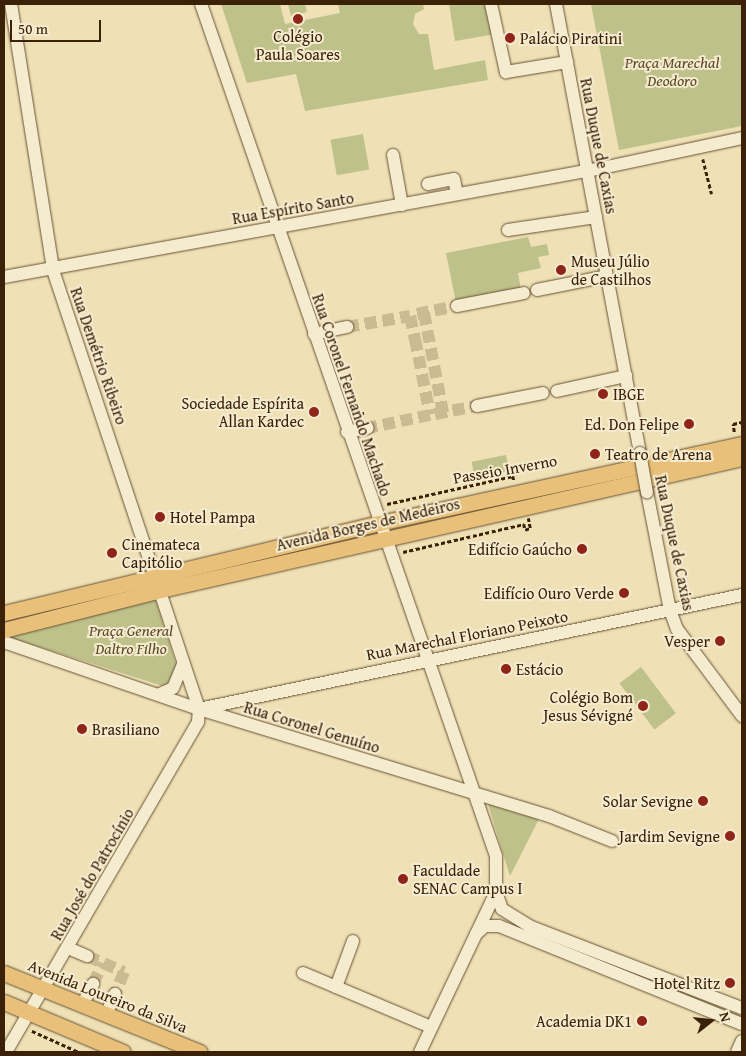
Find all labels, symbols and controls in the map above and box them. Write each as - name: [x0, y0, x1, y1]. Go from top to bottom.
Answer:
- scale bar: [12, 10, 104, 42]
- marker: Colégio Paula Soares: [292, 13, 304, 25]
- text: 50 m: [18, 18, 48, 39]
- place label: Colégio Paula Soares: [256, 26, 340, 64]
- place label: Palácio Piratini: [520, 28, 622, 48]
- marker: Palácio Piratini: [504, 32, 516, 44]
- park label: Praça Marechal Deodoro: [625, 52, 719, 90]
- street label: Rua Duque de Caxias: [576, 77, 622, 215]
- street label: Rua Espírito Santo: [231, 188, 355, 228]
- place label: Museu Júlio de Castilhos: [571, 251, 651, 289]
- marker: Museu Júlio de Castilhos: [555, 264, 567, 276]
- street label: Rua Demétrio Ribeiro: [67, 285, 131, 427]
- street label: Rua Coronel Fernando Machado: [308, 291, 396, 499]
- place label: IBGE: [613, 384, 645, 404]
- marker: IBGE: [597, 388, 609, 400]
- place label: Sociedade Espírita Allan Kardec: [181, 393, 304, 431]
- marker: Sociedade Espírita Allan Kardec: [308, 406, 320, 418]
- place label: Ed. Don Felipe: [585, 414, 679, 434]
- marker: Ed. Don Felipe: [683, 418, 695, 430]
- place label: Teatro de Arena: [605, 444, 712, 464]
- marker: Teatro de Arena: [589, 448, 601, 460]
- street label: Passeio Inverno: [451, 450, 559, 488]
- street label: Rua Duque de Caxias: [651, 474, 699, 612]
- street label: Avenida Borges de Medeiros: [274, 494, 462, 554]
- place label: Hotel Pampa: [170, 507, 255, 527]
- marker: Hotel Pampa: [154, 511, 166, 523]
- place label: Cinemateca Capitólio: [122, 534, 200, 572]
- place label: Edifício Gaúcho: [468, 539, 572, 559]
- marker: Edifício Gaúcho: [576, 543, 588, 555]
- marker: Cinemateca Capitólio: [106, 547, 118, 559]
- place label: Edifício Ouro Verde: [484, 583, 614, 603]
- marker: Edifício Ouro Verde: [618, 587, 630, 599]
- street label: Rua Marechal Floriano Peixoto: [365, 606, 569, 664]
- park label: Praça General Daltro Filho: [89, 620, 173, 658]
- place label: Vesper: [664, 631, 710, 651]
- marker: Vesper: [714, 635, 726, 647]
- place label: Estácio: [516, 659, 563, 679]
- marker: Estácio: [500, 663, 512, 675]
- place label: Colégio Bom Jesus Sévigné: [543, 687, 633, 725]
- street label: Rua Coronel Genuíno: [242, 697, 382, 757]
- marker: Colégio Bom Jesus Sévigné: [637, 700, 649, 712]
- place label: Brasiliano: [92, 719, 160, 739]
- marker: Brasiliano: [76, 723, 88, 735]
- place label: Solar Sevigne: [603, 791, 693, 811]
- marker: Solar Sevigne: [697, 795, 709, 807]
- street label: Rua José do Patrocínio: [46, 805, 138, 943]
- place label: Jardim Sevigne: [619, 826, 720, 846]
- marker: Jardim Sevigne: [724, 830, 736, 842]
- place label: Faculdade SENAC Campus I: [413, 860, 522, 898]
- marker: Faculdade SENAC Campus I: [397, 873, 409, 885]
- street label: Avenida Loureiro da Silva: [26, 955, 190, 1037]
- place label: Hotel Ritz: [654, 973, 720, 993]
- marker: Hotel Ritz: [724, 977, 736, 989]
- north arrow: [686, 996, 736, 1046]
- text: N: [715, 1010, 736, 1024]
- place label: Academia DK1: [536, 1011, 632, 1031]
- marker: Academia DK1: [636, 1015, 648, 1027]

